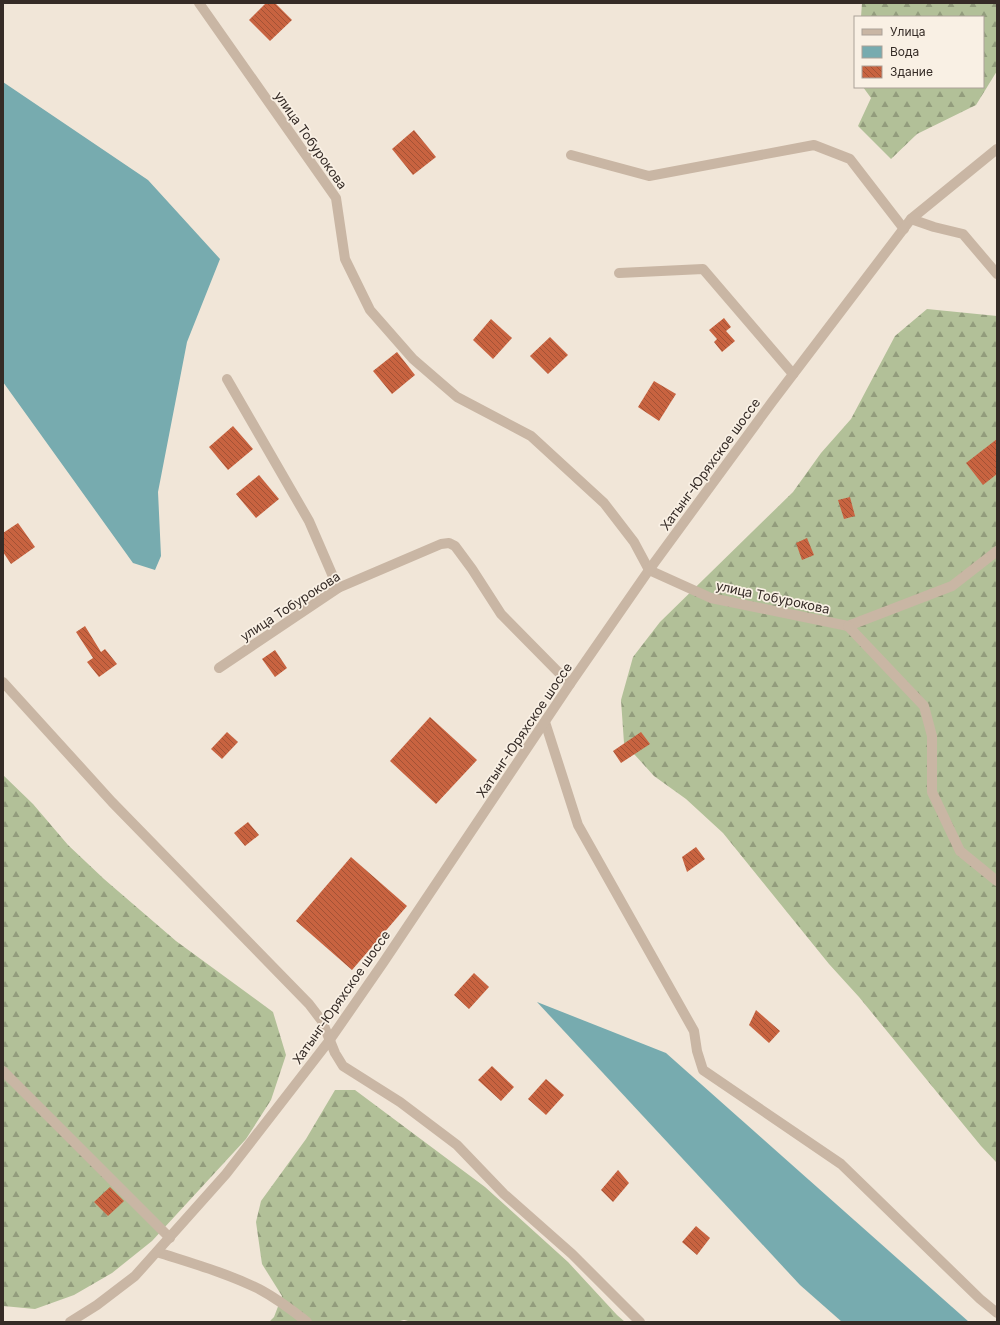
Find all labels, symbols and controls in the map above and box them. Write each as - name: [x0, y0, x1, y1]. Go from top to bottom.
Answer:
- legend: [854, 16, 984, 88]
- text: Улица: [890, 24, 925, 39]
- text: Вода: [890, 44, 919, 59]
- text: Здание: [890, 64, 933, 79]
- street label: улица Тобурокова: [271, 88, 351, 192]
- street label: Хатынг-Юряхское шоссе: [657, 395, 763, 533]
- street label: улица Тобурокова: [237, 568, 343, 644]
- street label: улица Тобурокова: [715, 577, 831, 617]
- street label: Хатынг-Юряхское шоссе: [473, 659, 575, 801]
- street label: Хатынг-Юряхское шоссе: [289, 927, 393, 1067]

